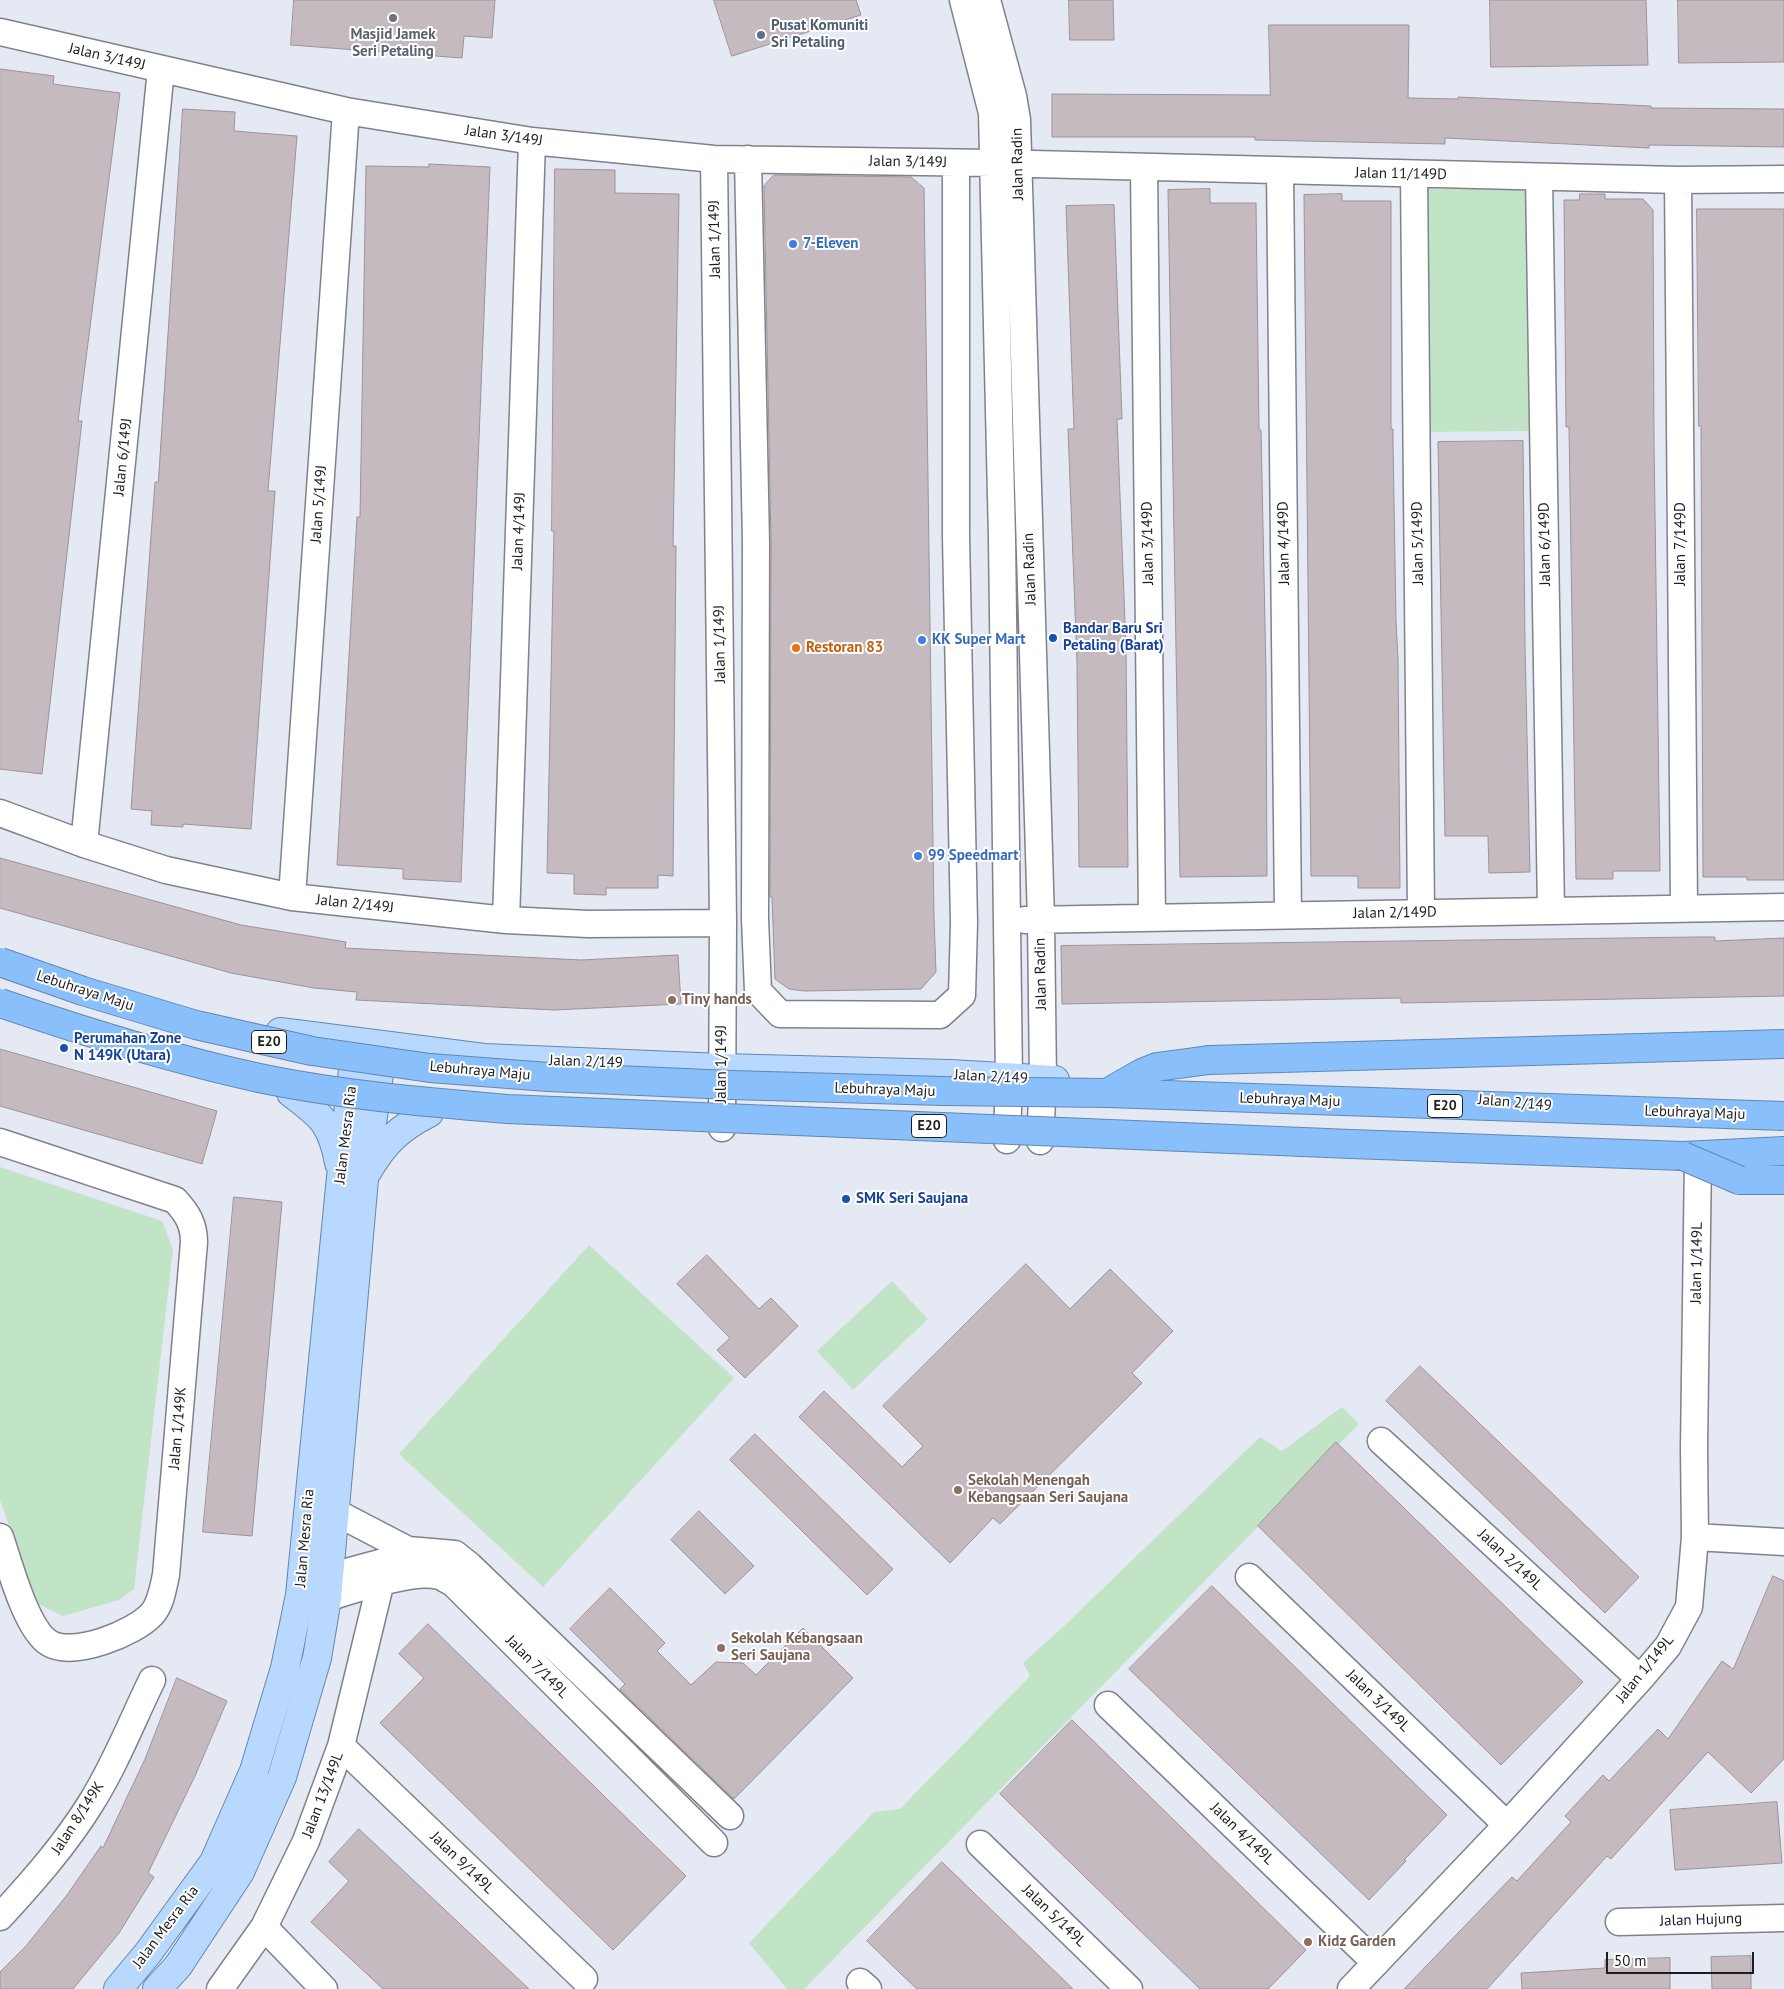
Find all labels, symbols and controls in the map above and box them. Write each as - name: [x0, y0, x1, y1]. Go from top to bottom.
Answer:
- marker: Masjid Jamek Seri Petaling: [387, 12, 399, 24]
- place label: Pusat Komuniti Sri Petaling: [771, 17, 868, 52]
- place label: Masjid Jamek Seri Petaling: [350, 26, 436, 61]
- marker: Pusat Komuniti Sri Petaling: [755, 29, 767, 41]
- street label: Jalan 3/149J: [67, 39, 147, 75]
- street label: Jalan 3/149J: [464, 122, 544, 150]
- street label: Jalan Radin: [1008, 128, 1028, 200]
- street label: Jalan 3/149J: [869, 152, 947, 172]
- street label: Jalan 11/149D: [1355, 164, 1447, 184]
- street label: Jalan 1/149J: [705, 200, 725, 278]
- place label: 7-Eleven: [803, 235, 858, 253]
- marker: 7-Eleven: [787, 238, 799, 250]
- street label: Jalan 6/149J: [110, 417, 136, 497]
- street label: Jalan 5/149J: [307, 464, 331, 544]
- street label: Jalan 4/149J: [509, 492, 529, 570]
- street label: Jalan 3/149D: [1138, 501, 1158, 585]
- street label: Jalan 4/149D: [1274, 501, 1294, 585]
- street label: Jalan 5/149D: [1408, 501, 1428, 585]
- street label: Jalan 6/149D: [1535, 502, 1555, 586]
- street label: Jalan 7/149D: [1672, 502, 1690, 586]
- street label: Jalan Radin: [1020, 533, 1040, 605]
- street label: Jalan 1/149J: [710, 605, 730, 683]
- place label: Bandar Baru Sri Petaling (Barat): [1063, 620, 1164, 655]
- place label: KK Super Mart: [932, 631, 1026, 649]
- marker: Bandar Baru Sri Petaling (Barat): [1047, 632, 1059, 644]
- marker: KK Super Mart: [916, 634, 928, 646]
- place label: Restoran 83: [806, 639, 883, 657]
- marker: Restoran 83: [790, 642, 802, 654]
- place label: 99 Speedmart: [928, 847, 1019, 865]
- marker: 99 Speedmart: [912, 850, 924, 862]
- street label: Jalan 2/149J: [315, 891, 395, 917]
- street label: Jalan 2/149D: [1353, 903, 1437, 923]
- street label: Jalan Radin: [1031, 938, 1051, 1010]
- street label: Lebuhraya Maju: [34, 967, 136, 1015]
- place label: Tiny hands: [682, 991, 752, 1009]
- marker: Tiny hands: [666, 994, 678, 1006]
- street label: Jalan 1/149J: [713, 1025, 731, 1103]
- place label: Perumahan Zone N 149K (Utara): [74, 1030, 181, 1065]
- road number: E20: [252, 1030, 286, 1054]
- marker: Perumahan Zone N 149K (Utara): [58, 1042, 70, 1054]
- street label: Jalan 2/149: [549, 1052, 623, 1072]
- street label: Lebuhraya Maju: [429, 1058, 531, 1084]
- street label: Jalan 2/149: [954, 1066, 1028, 1088]
- street label: Lebuhraya Maju: [834, 1079, 936, 1101]
- street label: Jalan Mesra Ria: [331, 1085, 361, 1185]
- street label: Lebuhraya Maju: [1239, 1089, 1341, 1111]
- street label: Jalan 2/149: [1477, 1091, 1553, 1115]
- road number: E20: [1428, 1094, 1462, 1118]
- street label: Lebuhraya Maju: [1644, 1102, 1746, 1124]
- road number: E20: [912, 1114, 946, 1138]
- place label: SMK Seri Saujana: [856, 1190, 968, 1208]
- marker: SMK Seri Saujana: [840, 1193, 852, 1205]
- street label: Jalan 1/149L: [1687, 1222, 1707, 1304]
- street label: Jalan 1/149K: [165, 1386, 191, 1470]
- place label: Sekolah Menengah Kebangsaan Seri Saujana: [968, 1472, 1128, 1507]
- marker: Sekolah Menengah Kebangsaan Seri Saujana: [952, 1484, 964, 1496]
- street label: Jalan Mesra Ria: [292, 1488, 318, 1588]
- street label: Jalan 2/149L: [1474, 1526, 1546, 1594]
- place label: Sekolah Kebangsaan Seri Saujana: [731, 1630, 863, 1665]
- street label: Jalan 7/149L: [502, 1632, 572, 1702]
- street label: Jalan 1/149L: [1612, 1632, 1678, 1706]
- marker: Sekolah Kebangsaan Seri Saujana: [715, 1642, 727, 1654]
- street label: Jalan 3/149L: [1342, 1666, 1414, 1736]
- street label: Jalan 13/149L: [299, 1750, 347, 1840]
- street label: Jalan 8/149K: [48, 1778, 108, 1858]
- street label: Jalan 4/149L: [1206, 1799, 1278, 1869]
- street label: Jalan 9/149L: [426, 1828, 498, 1898]
- street label: Jalan 5/149L: [1018, 1881, 1090, 1951]
- street label: Jalan Mesra Ria: [129, 1882, 203, 1972]
- street label: Jalan Hujung: [1660, 1910, 1742, 1930]
- place label: Kidz Garden: [1318, 1933, 1396, 1951]
- marker: Kidz Garden: [1302, 1936, 1314, 1948]
- scale bar: [1609, 1942, 1756, 1974]
- text: 50 m: [1614, 1951, 1647, 1970]

